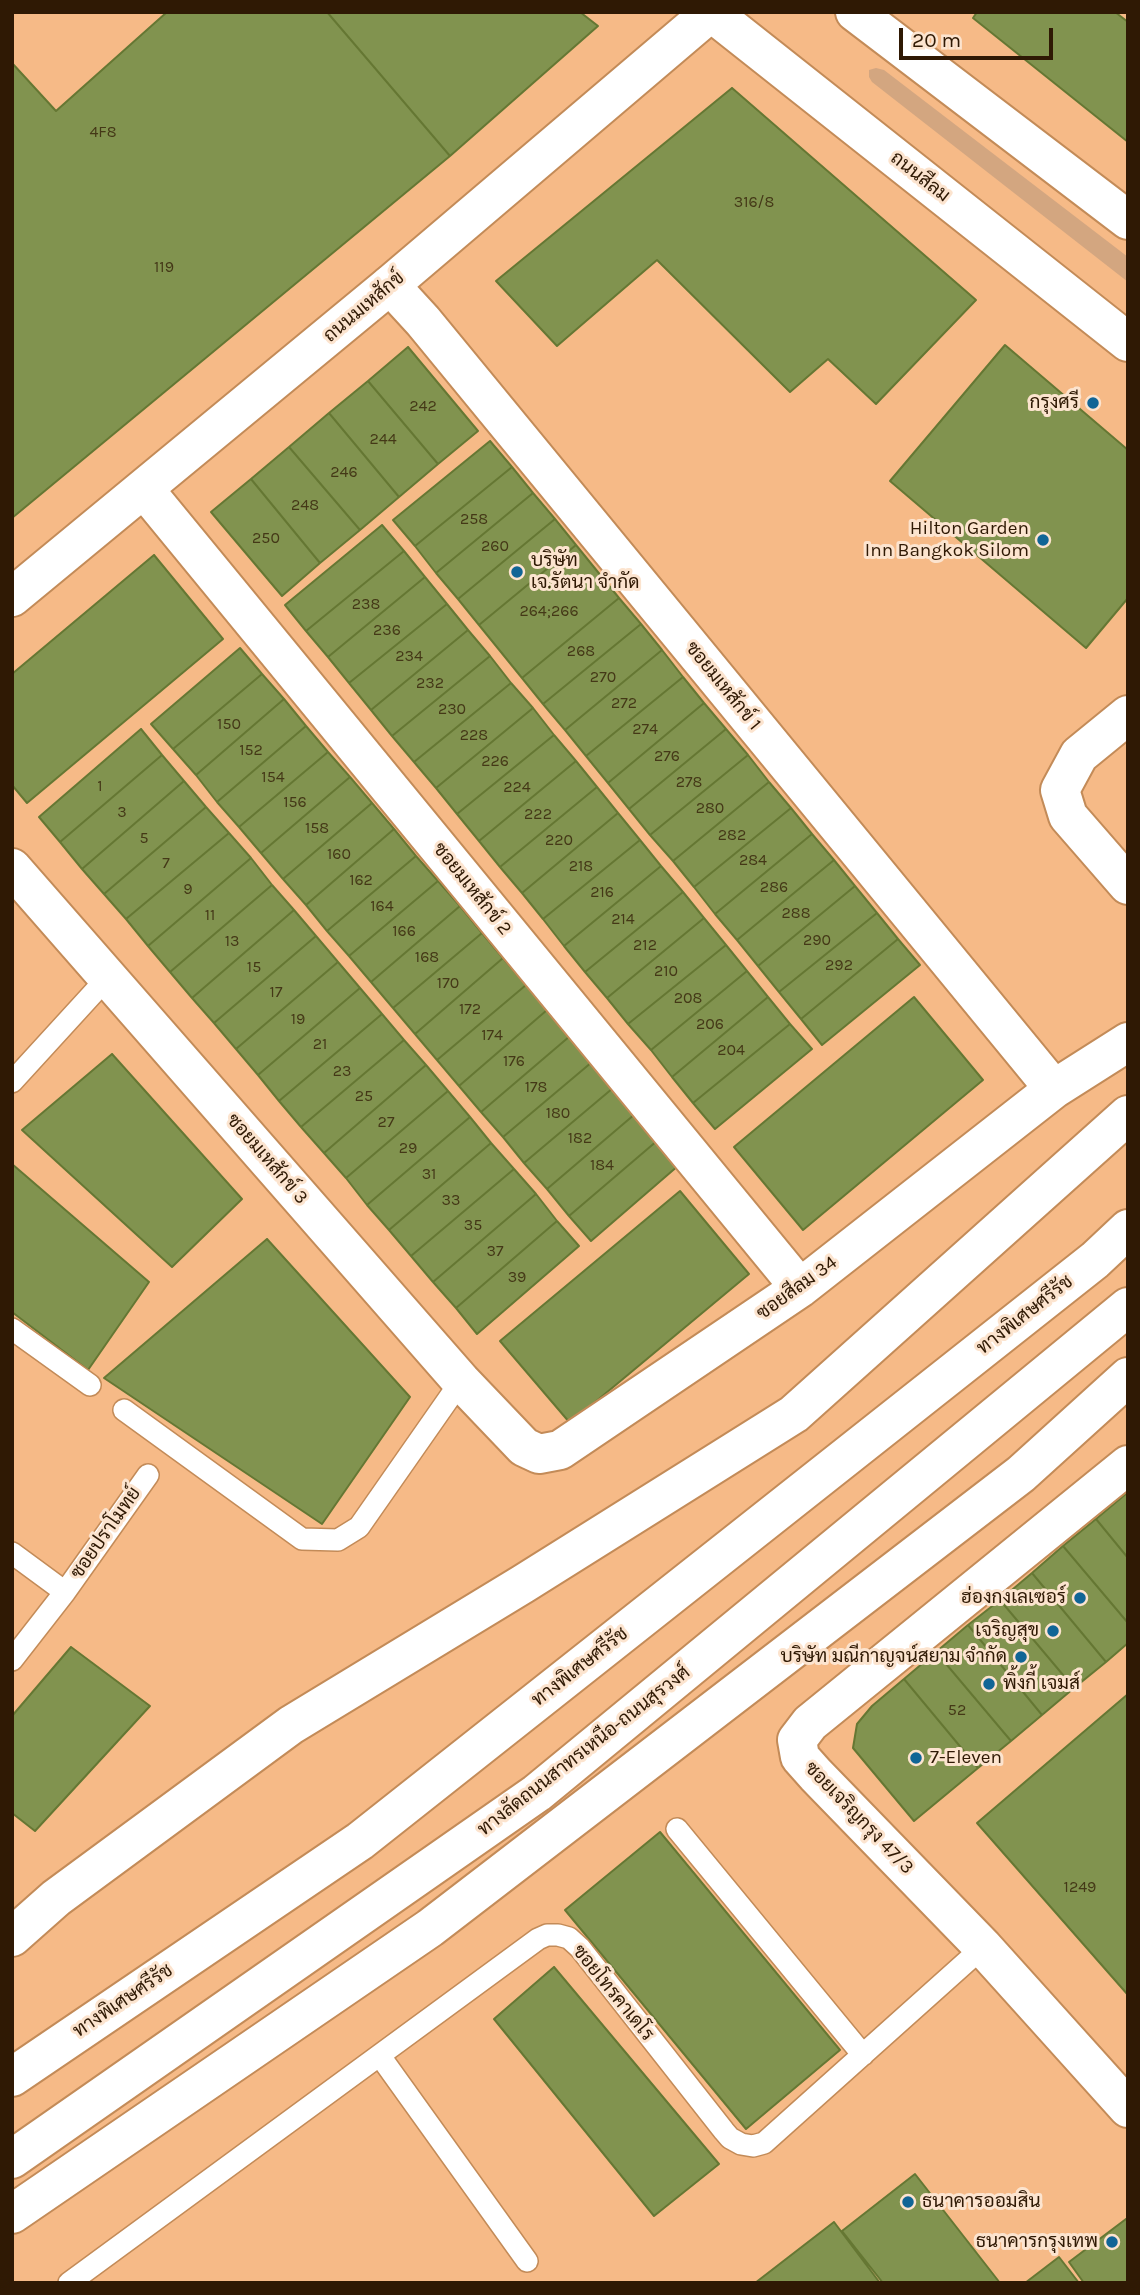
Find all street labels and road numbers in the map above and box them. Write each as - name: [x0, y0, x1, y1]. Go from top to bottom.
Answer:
- street label: ถนนสีลม: [886, 147, 954, 207]
- street label: ถนนมเหสักข์: [319, 267, 409, 347]
- street label: ซอยมเหสักข์ 1: [680, 637, 766, 735]
- street label: ซอยมเหสักข์ 2: [428, 838, 516, 940]
- street label: ซอยมเหสักข์ 3: [222, 1109, 312, 1209]
- street label: ซอยสีลม 34: [752, 1251, 842, 1325]
- street label: ทางพิเศษศรีรัช: [972, 1270, 1078, 1360]
- street label: ซอยปราโมทย์: [66, 1483, 146, 1583]
- street label: ทางพิเศษศรีรัช: [527, 1622, 633, 1712]
- street label: ทางลัดถนนสาทรเหนือ-ถนนสุรวงศ์: [473, 1661, 695, 1841]
- street label: ซอยเจริญกรุง 47/3: [800, 1757, 918, 1879]
- street label: ซอยโทรคาเดโร: [567, 1940, 659, 2046]
- street label: ทางพิเศษศรีรัช: [69, 1959, 177, 2043]

